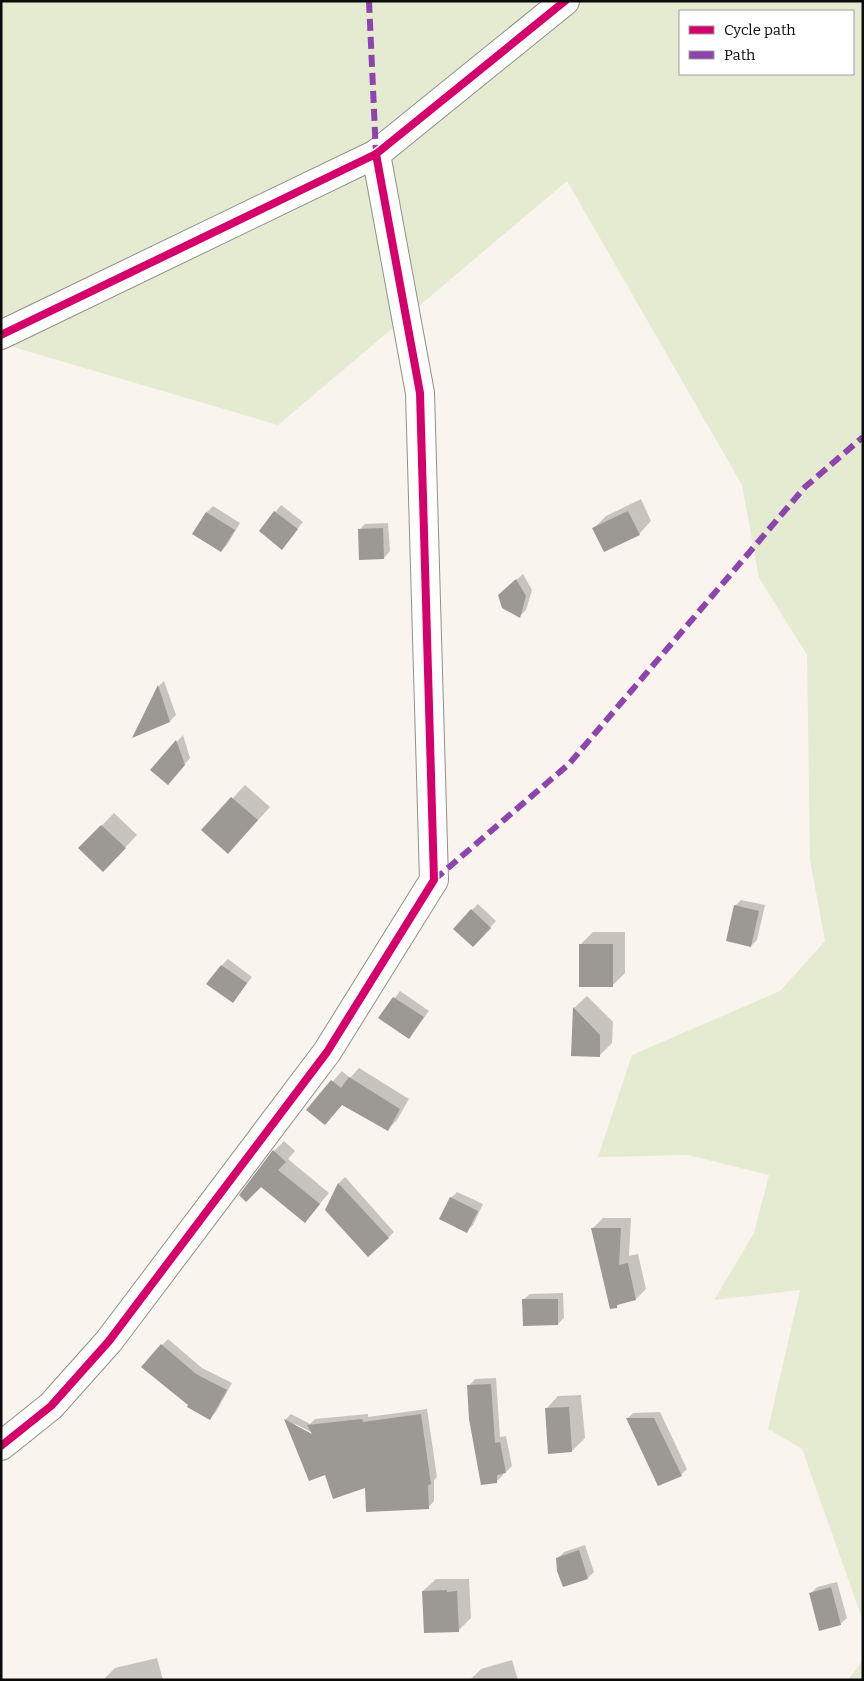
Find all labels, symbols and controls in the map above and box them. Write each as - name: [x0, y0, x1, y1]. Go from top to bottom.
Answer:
- legend: [679, 10, 854, 75]
- text: Cycle path: [724, 21, 796, 39]
- text: Path: [724, 46, 756, 64]

